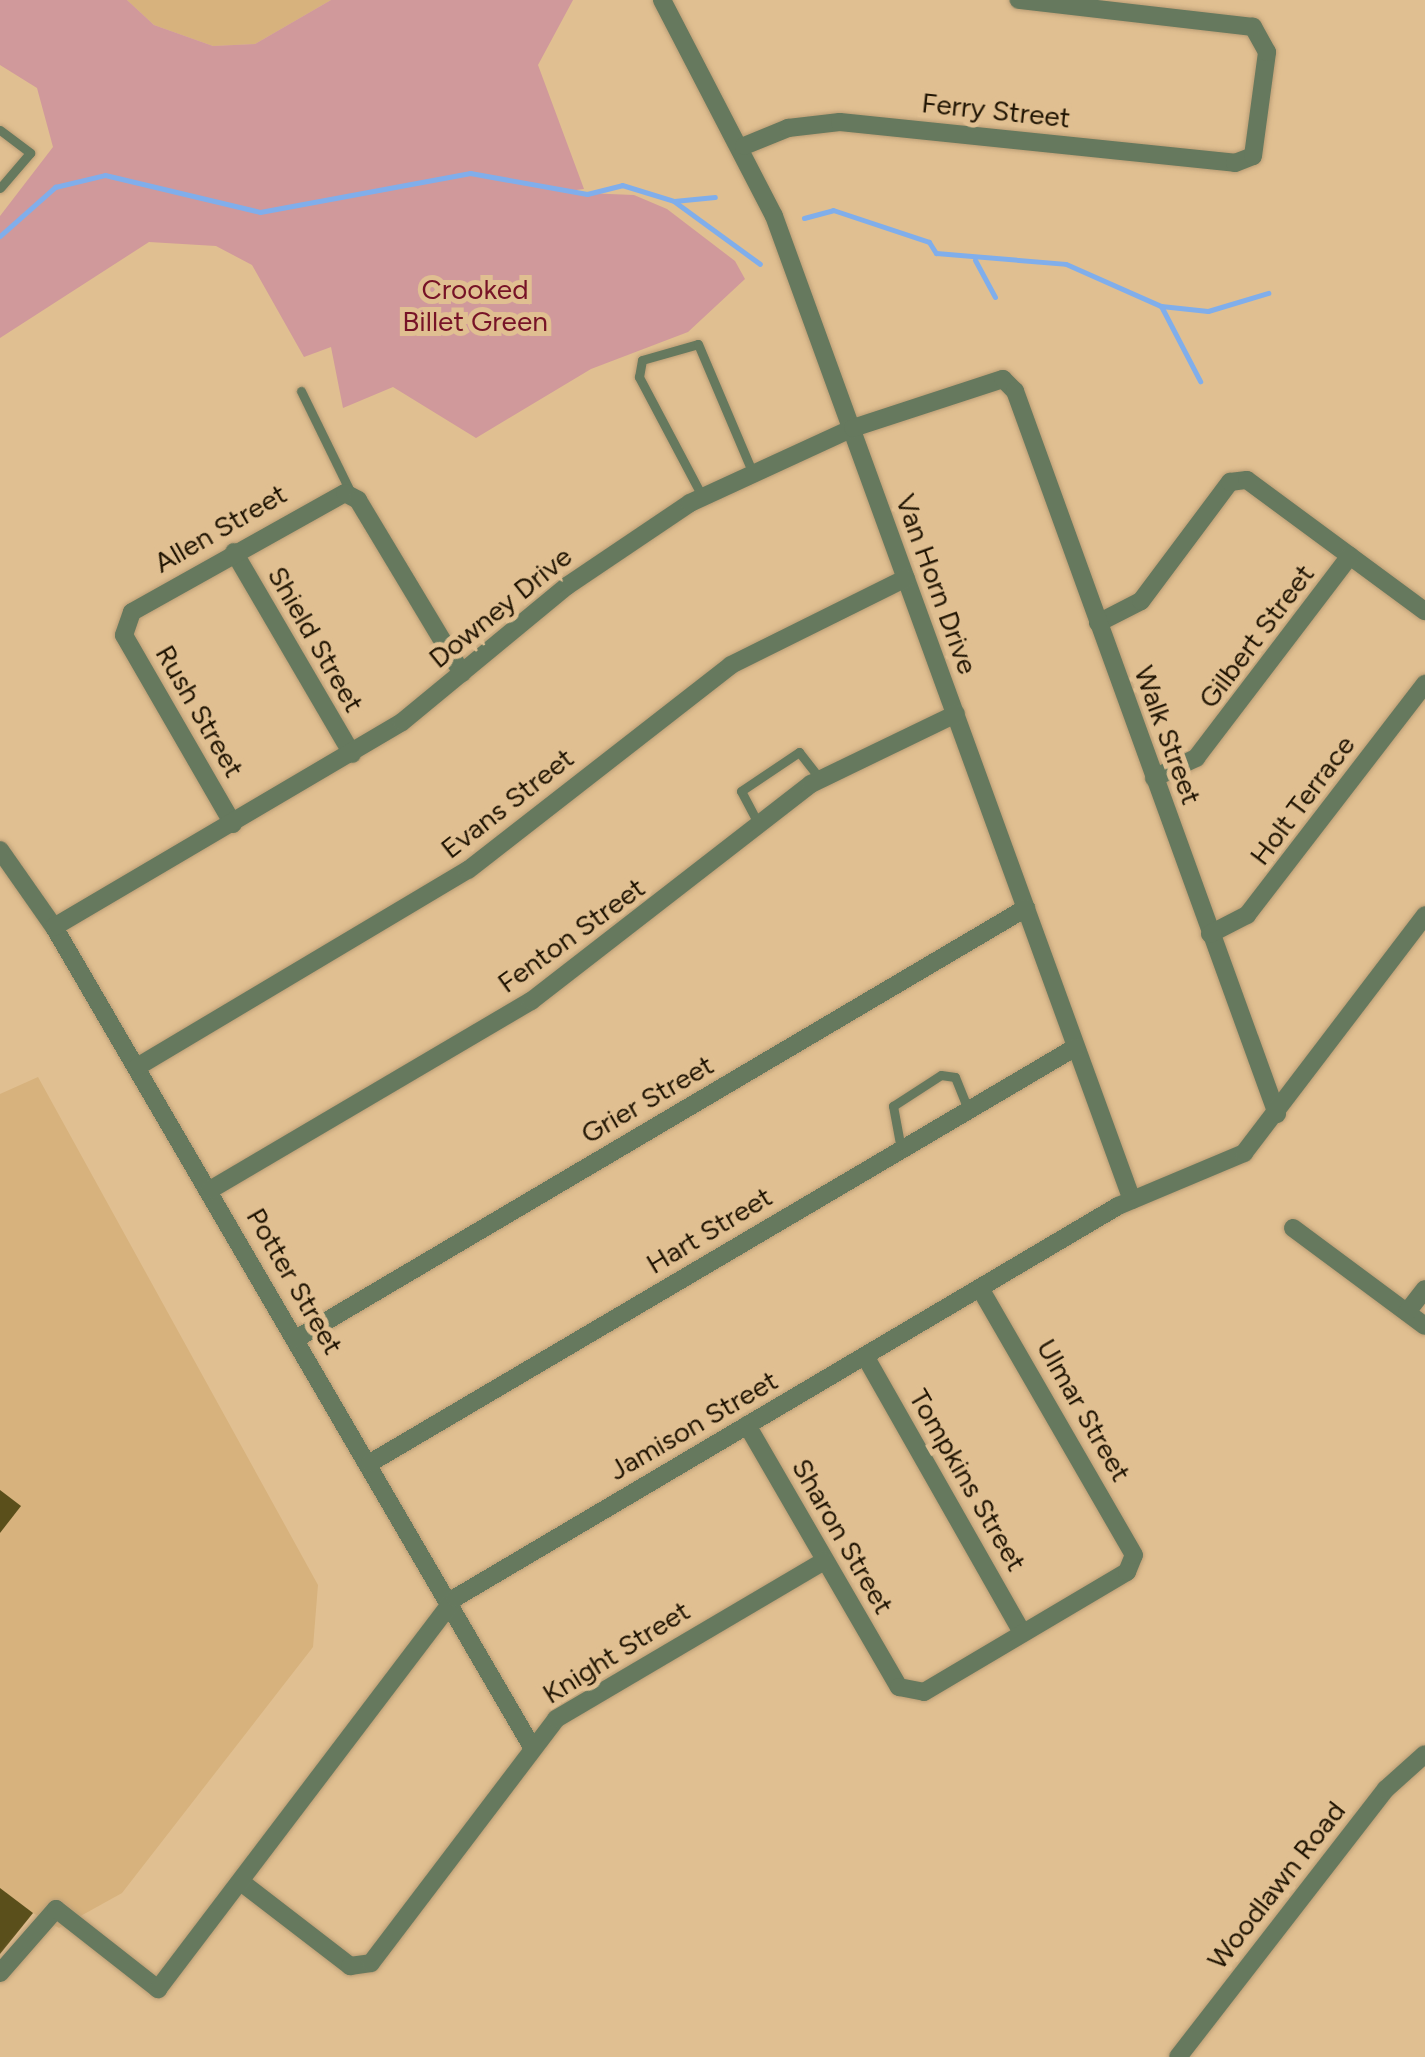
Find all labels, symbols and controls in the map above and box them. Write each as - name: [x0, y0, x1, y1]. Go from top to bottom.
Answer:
- street label: Ferry Street: [920, 85, 1072, 135]
- park label: Crooked Billet Green: [402, 272, 548, 338]
- street label: Allen Street: [148, 477, 292, 579]
- street label: Van Horn Drive: [889, 489, 985, 679]
- street label: Downey Drive: [422, 539, 578, 675]
- street label: Gilbert Street: [1191, 558, 1321, 714]
- street label: Shield Street: [261, 560, 371, 718]
- street label: Rush Street: [149, 639, 251, 783]
- street label: Walk Street: [1127, 661, 1209, 809]
- street label: Holt Terrace: [1242, 729, 1362, 871]
- street label: Evans Street: [434, 741, 580, 865]
- street label: Fenton Street: [491, 870, 651, 1000]
- street label: Grier Street: [575, 1048, 719, 1150]
- street label: Hart Street: [640, 1179, 778, 1281]
- street label: Potter Street: [240, 1202, 350, 1360]
- street label: Ulmar Street: [1030, 1333, 1138, 1487]
- street label: Jamison Street: [603, 1363, 783, 1487]
- street label: Tompkins Street: [902, 1383, 1034, 1577]
- street label: Sharon Street: [785, 1452, 901, 1620]
- street label: Knight Street: [536, 1593, 696, 1711]
- street label: Woodlawn Road: [1200, 1794, 1352, 1976]

